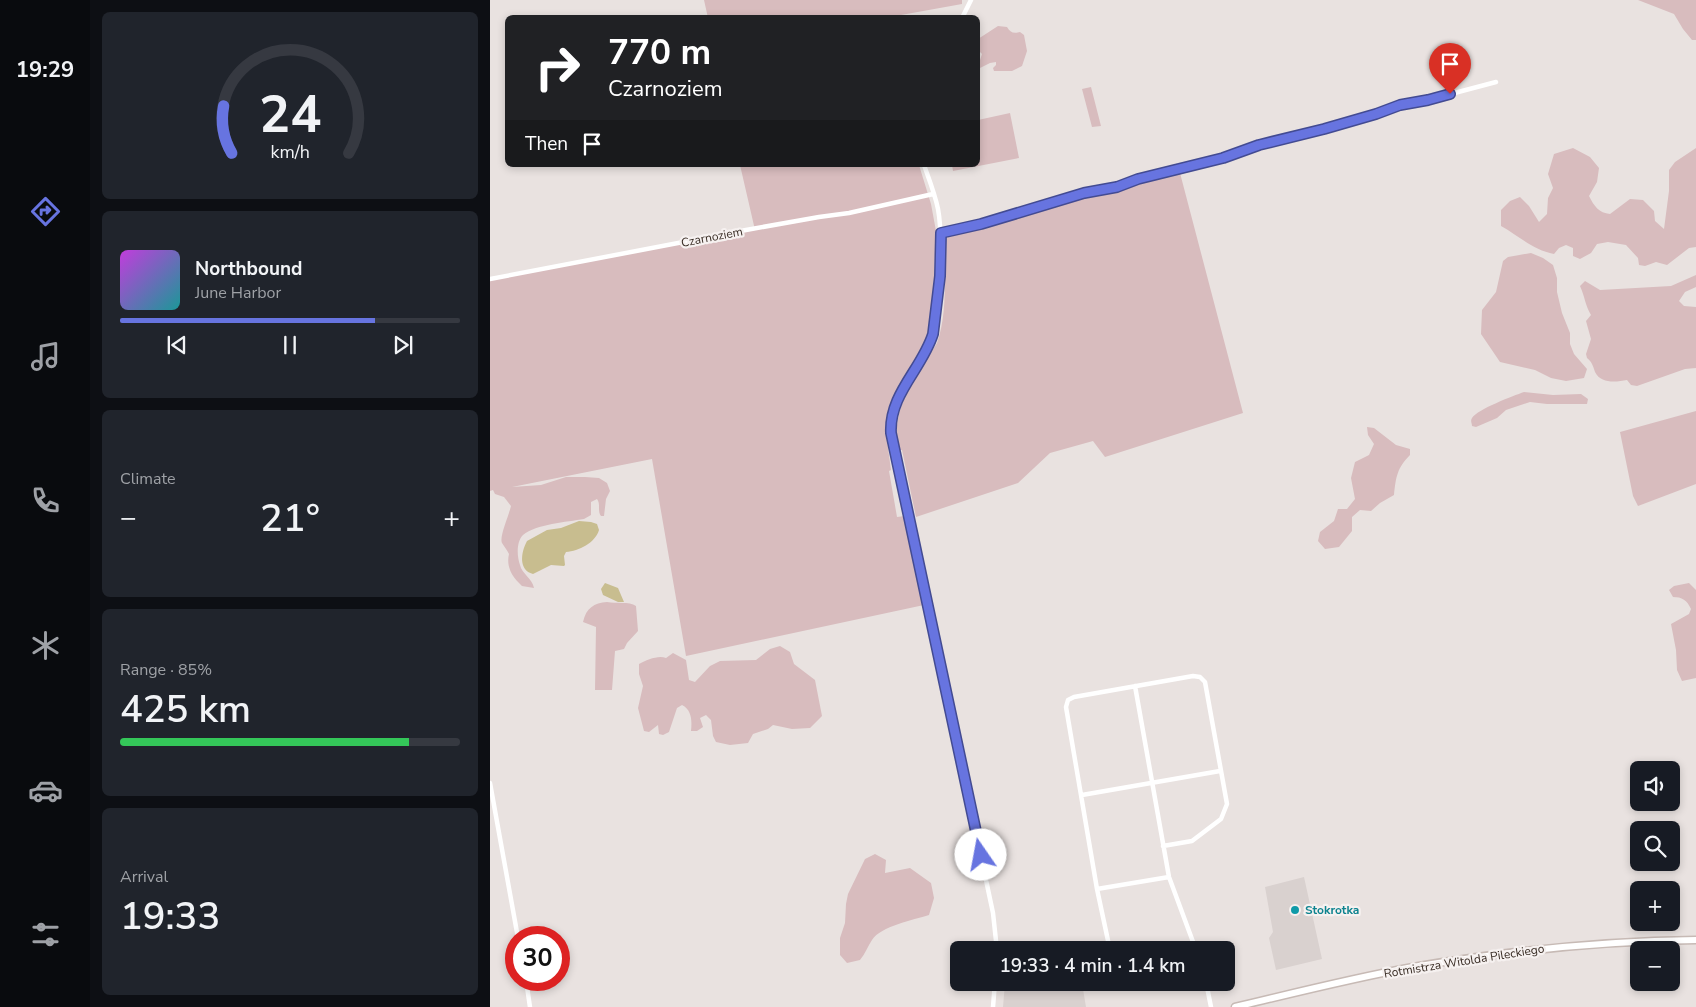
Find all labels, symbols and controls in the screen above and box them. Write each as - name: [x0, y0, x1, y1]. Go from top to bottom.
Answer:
- text: 770 m: [608, 29, 711, 76]
- icon: right: [525, 35, 590, 100]
- pin: [1429, 43, 1471, 94]
- icon: arrive: [1436, 50, 1464, 78]
- text: 19:29: [16, 55, 74, 85]
- text: Czarnoziem: [608, 74, 722, 104]
- text: 24: [259, 79, 321, 150]
- icon: arrive: [578, 130, 606, 158]
- text: Then: [525, 131, 568, 157]
- text: km/h: [270, 140, 310, 164]
- icon: directions: [28, 194, 63, 229]
- street label: Czarnoziem: [680, 223, 744, 251]
- text: Northbound: [195, 256, 302, 282]
- text: June Harbor: [195, 282, 281, 304]
- icon: previous: [163, 331, 191, 359]
- icon: pause: [276, 331, 304, 359]
- icon: next: [389, 331, 417, 359]
- icon: music: [28, 339, 63, 374]
- text: Climate: [120, 468, 175, 490]
- icon: phone: [28, 483, 63, 518]
- text: 21°: [260, 493, 320, 544]
- text: −: [120, 499, 137, 537]
- text: +: [443, 499, 460, 537]
- icon: climate: [28, 628, 63, 663]
- text: Range · 85%: [120, 659, 212, 681]
- text: 425 km: [120, 684, 251, 735]
- map controls: [1630, 761, 1680, 991]
- button: sound: [1630, 761, 1680, 811]
- icon: car: [28, 773, 63, 808]
- button: search: [1630, 821, 1680, 871]
- position arrow: [954, 828, 1006, 880]
- text: Arrival: [120, 866, 168, 888]
- button: +: [1630, 881, 1680, 931]
- text: 19:33: [120, 891, 220, 942]
- place label: Stokrotka: [1305, 902, 1359, 918]
- marker: Stokrotka: [1289, 904, 1301, 916]
- icon: filters: [28, 917, 63, 952]
- speed limit sign: 30: [505, 926, 570, 991]
- street label: Rotmistrza Witolda Pileckiego: [1383, 940, 1546, 982]
- button: −: [1630, 941, 1680, 991]
- text: 19:33 · 4 min · 1.4 km: [999, 953, 1186, 979]

